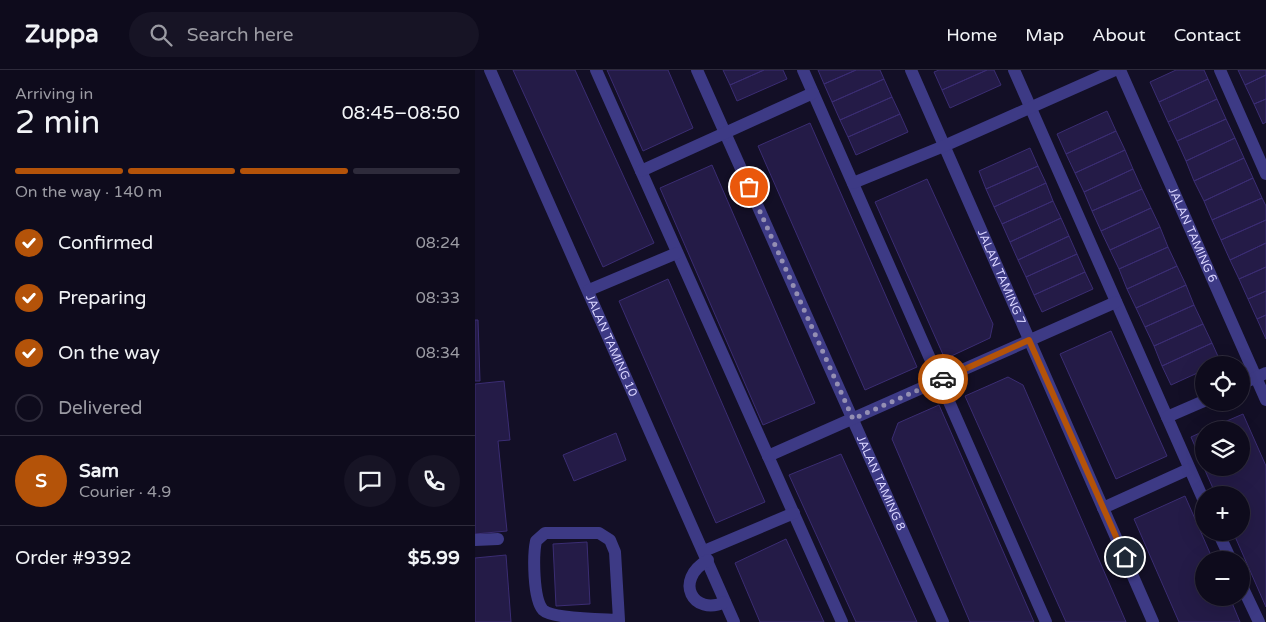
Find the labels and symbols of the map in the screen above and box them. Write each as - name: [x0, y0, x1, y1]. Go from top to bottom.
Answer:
- pin: [728, 166, 770, 208]
- street label: JALAN TAMING 6: [1166, 185, 1220, 284]
- street label: JALAN TAMING 7: [975, 227, 1029, 327]
- street label: JALAN TAMING 10: [583, 292, 641, 399]
- courier: [918, 354, 968, 404]
- street label: JALAN TAMING 8: [854, 433, 908, 533]
- pin: [1104, 536, 1146, 578]

